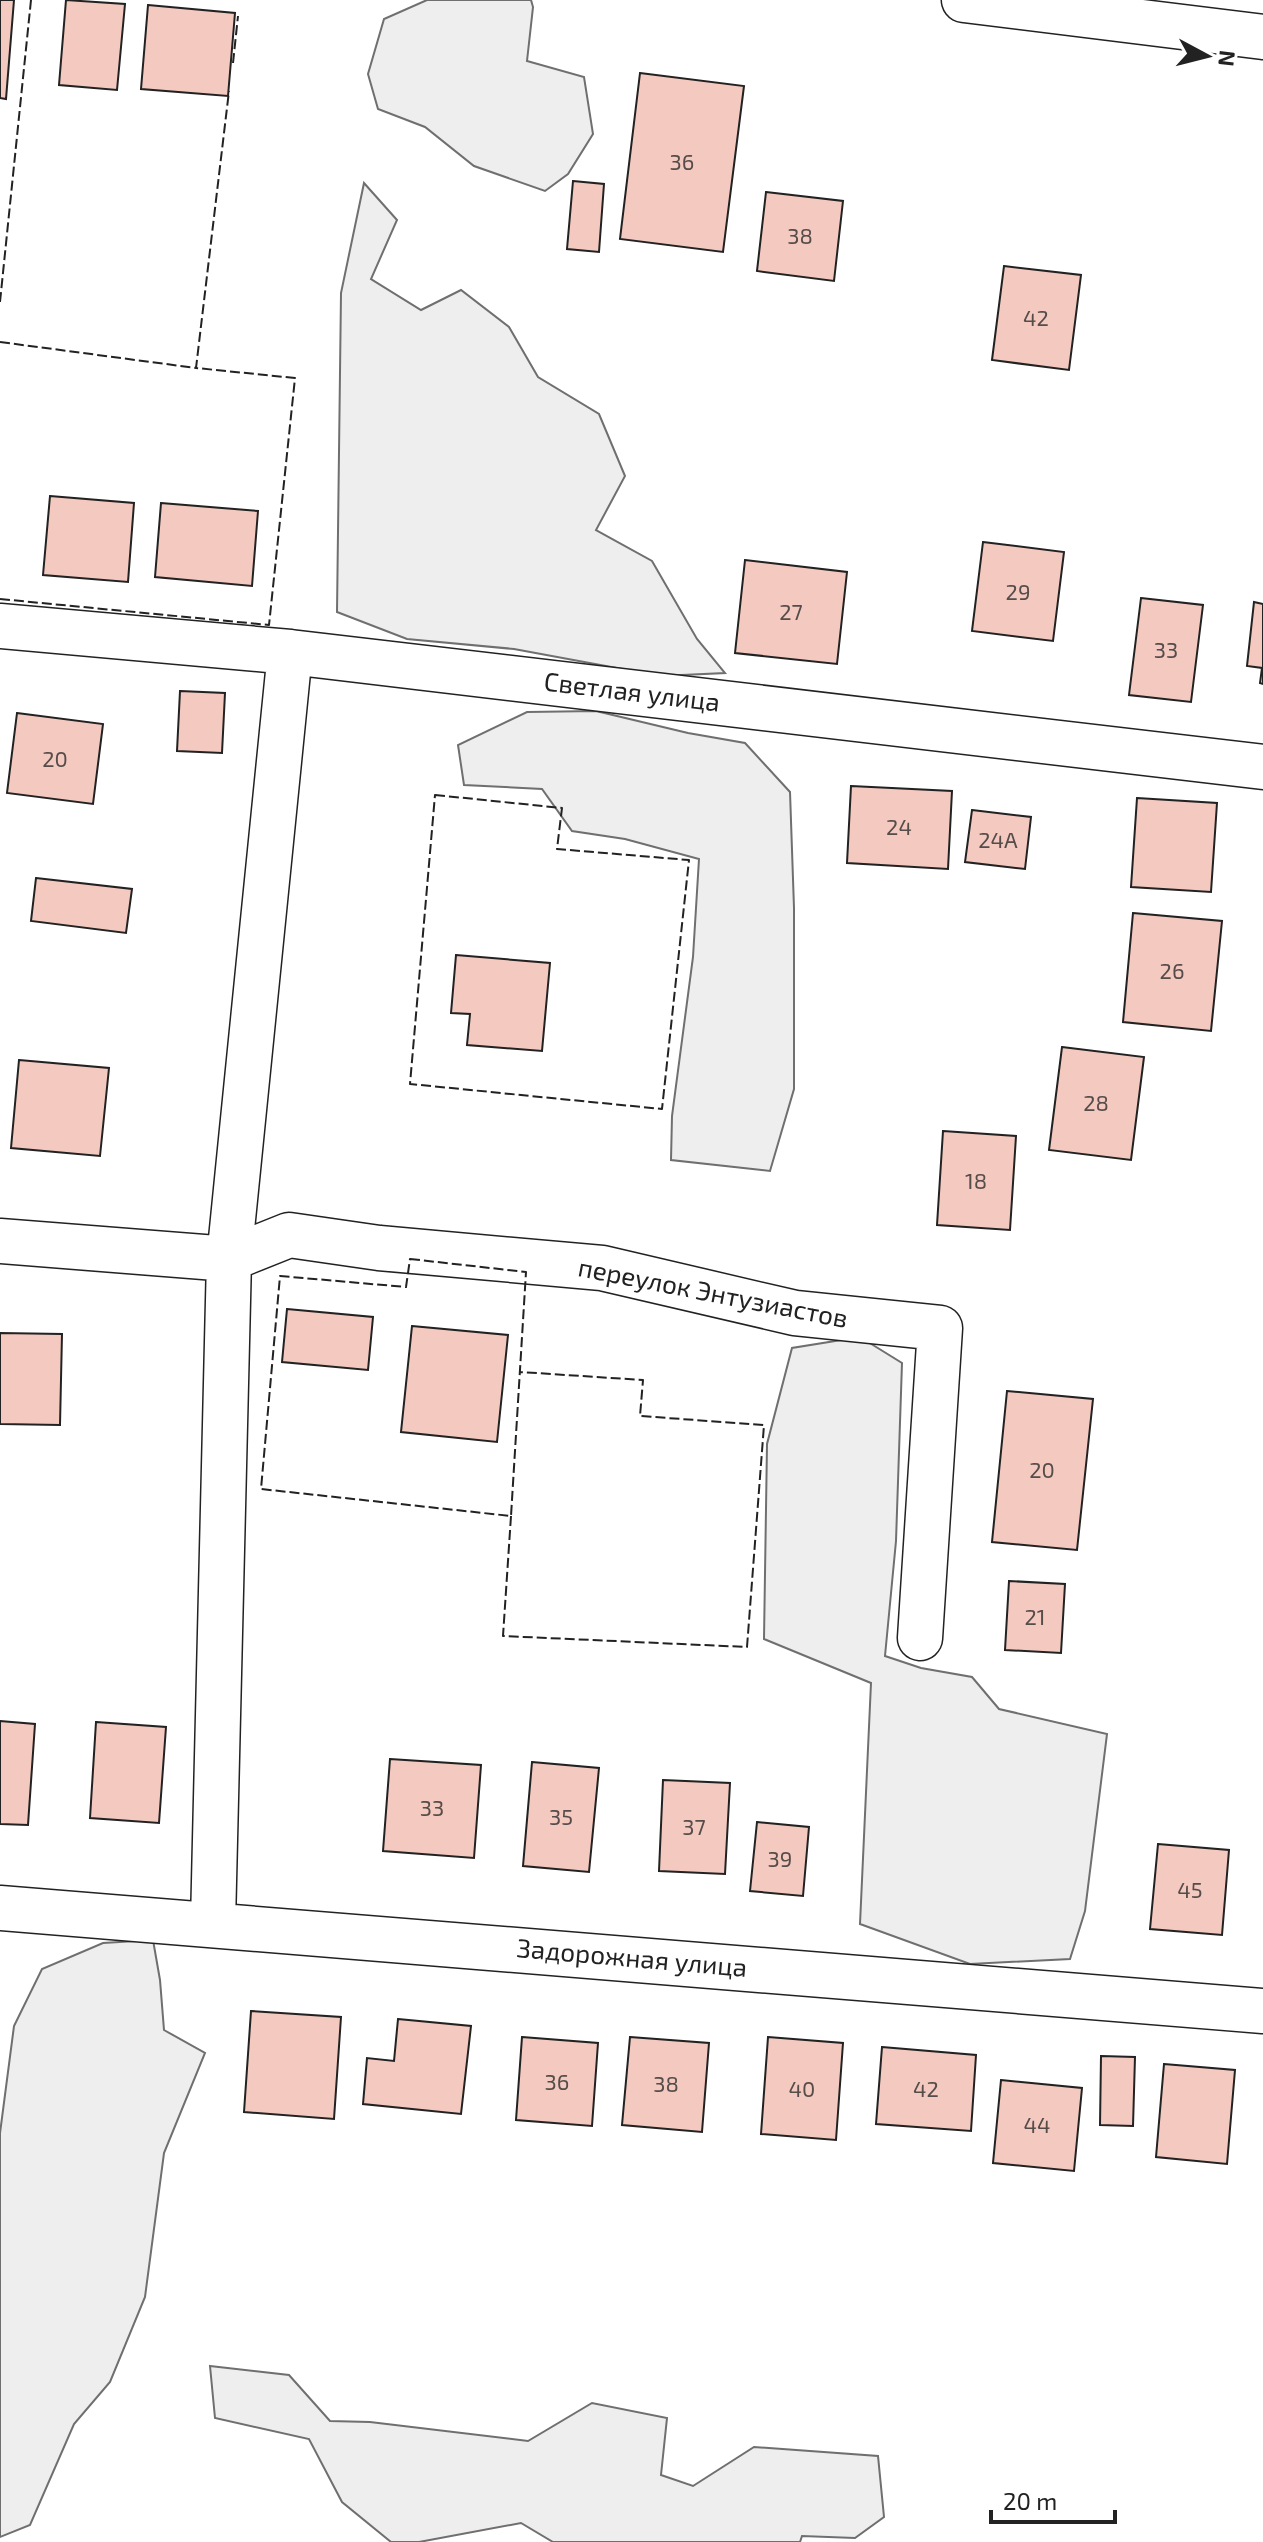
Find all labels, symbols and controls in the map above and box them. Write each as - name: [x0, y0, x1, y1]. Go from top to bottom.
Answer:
- north arrow: [1167, 16, 1247, 96]
- text: N: [1214, 49, 1242, 68]
- house number: 36: [670, 148, 694, 174]
- house number: 38: [787, 222, 813, 248]
- house number: 42: [1023, 304, 1049, 330]
- house number: 29: [1006, 578, 1030, 604]
- house number: 27: [779, 598, 803, 624]
- house number: 33: [1154, 636, 1178, 662]
- street label: Светлая улица: [542, 664, 722, 718]
- house number: 20: [42, 745, 68, 771]
- house number: 24: [886, 813, 912, 839]
- house number: 24А: [978, 826, 1018, 852]
- house number: 26: [1160, 957, 1184, 983]
- house number: 28: [1083, 1089, 1109, 1115]
- house number: 18: [965, 1167, 987, 1193]
- street label: переулок Энтузиастов: [576, 1250, 851, 1334]
- house number: 20: [1029, 1456, 1055, 1482]
- house number: 21: [1024, 1603, 1046, 1629]
- house number: 33: [420, 1794, 444, 1820]
- house number: 35: [549, 1803, 573, 1829]
- house number: 37: [682, 1813, 706, 1839]
- house number: 39: [768, 1845, 792, 1871]
- house number: 45: [1177, 1876, 1203, 1902]
- street label: Задорожная улица: [516, 1931, 749, 1983]
- house number: 36: [545, 2068, 569, 2094]
- house number: 38: [653, 2070, 679, 2096]
- house number: 40: [789, 2075, 815, 2101]
- house number: 42: [913, 2075, 939, 2101]
- house number: 44: [1023, 2111, 1051, 2137]
- scale bar: [991, 2474, 1115, 2524]
- text: 20 m: [1003, 2486, 1057, 2515]

